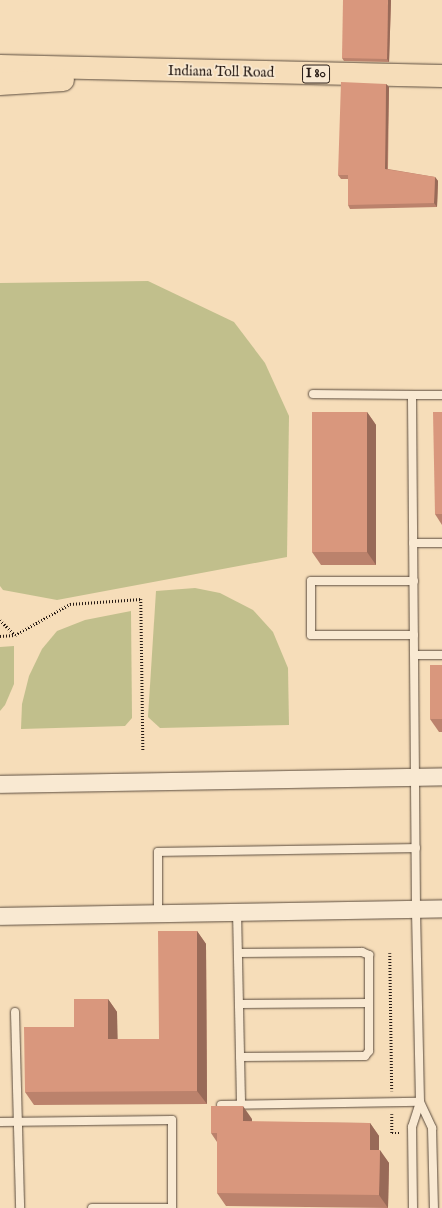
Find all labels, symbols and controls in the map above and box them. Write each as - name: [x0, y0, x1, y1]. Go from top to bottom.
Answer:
- street label: Indiana Toll Road: [168, 63, 274, 81]
- road number: I 80: [302, 63, 330, 85]

